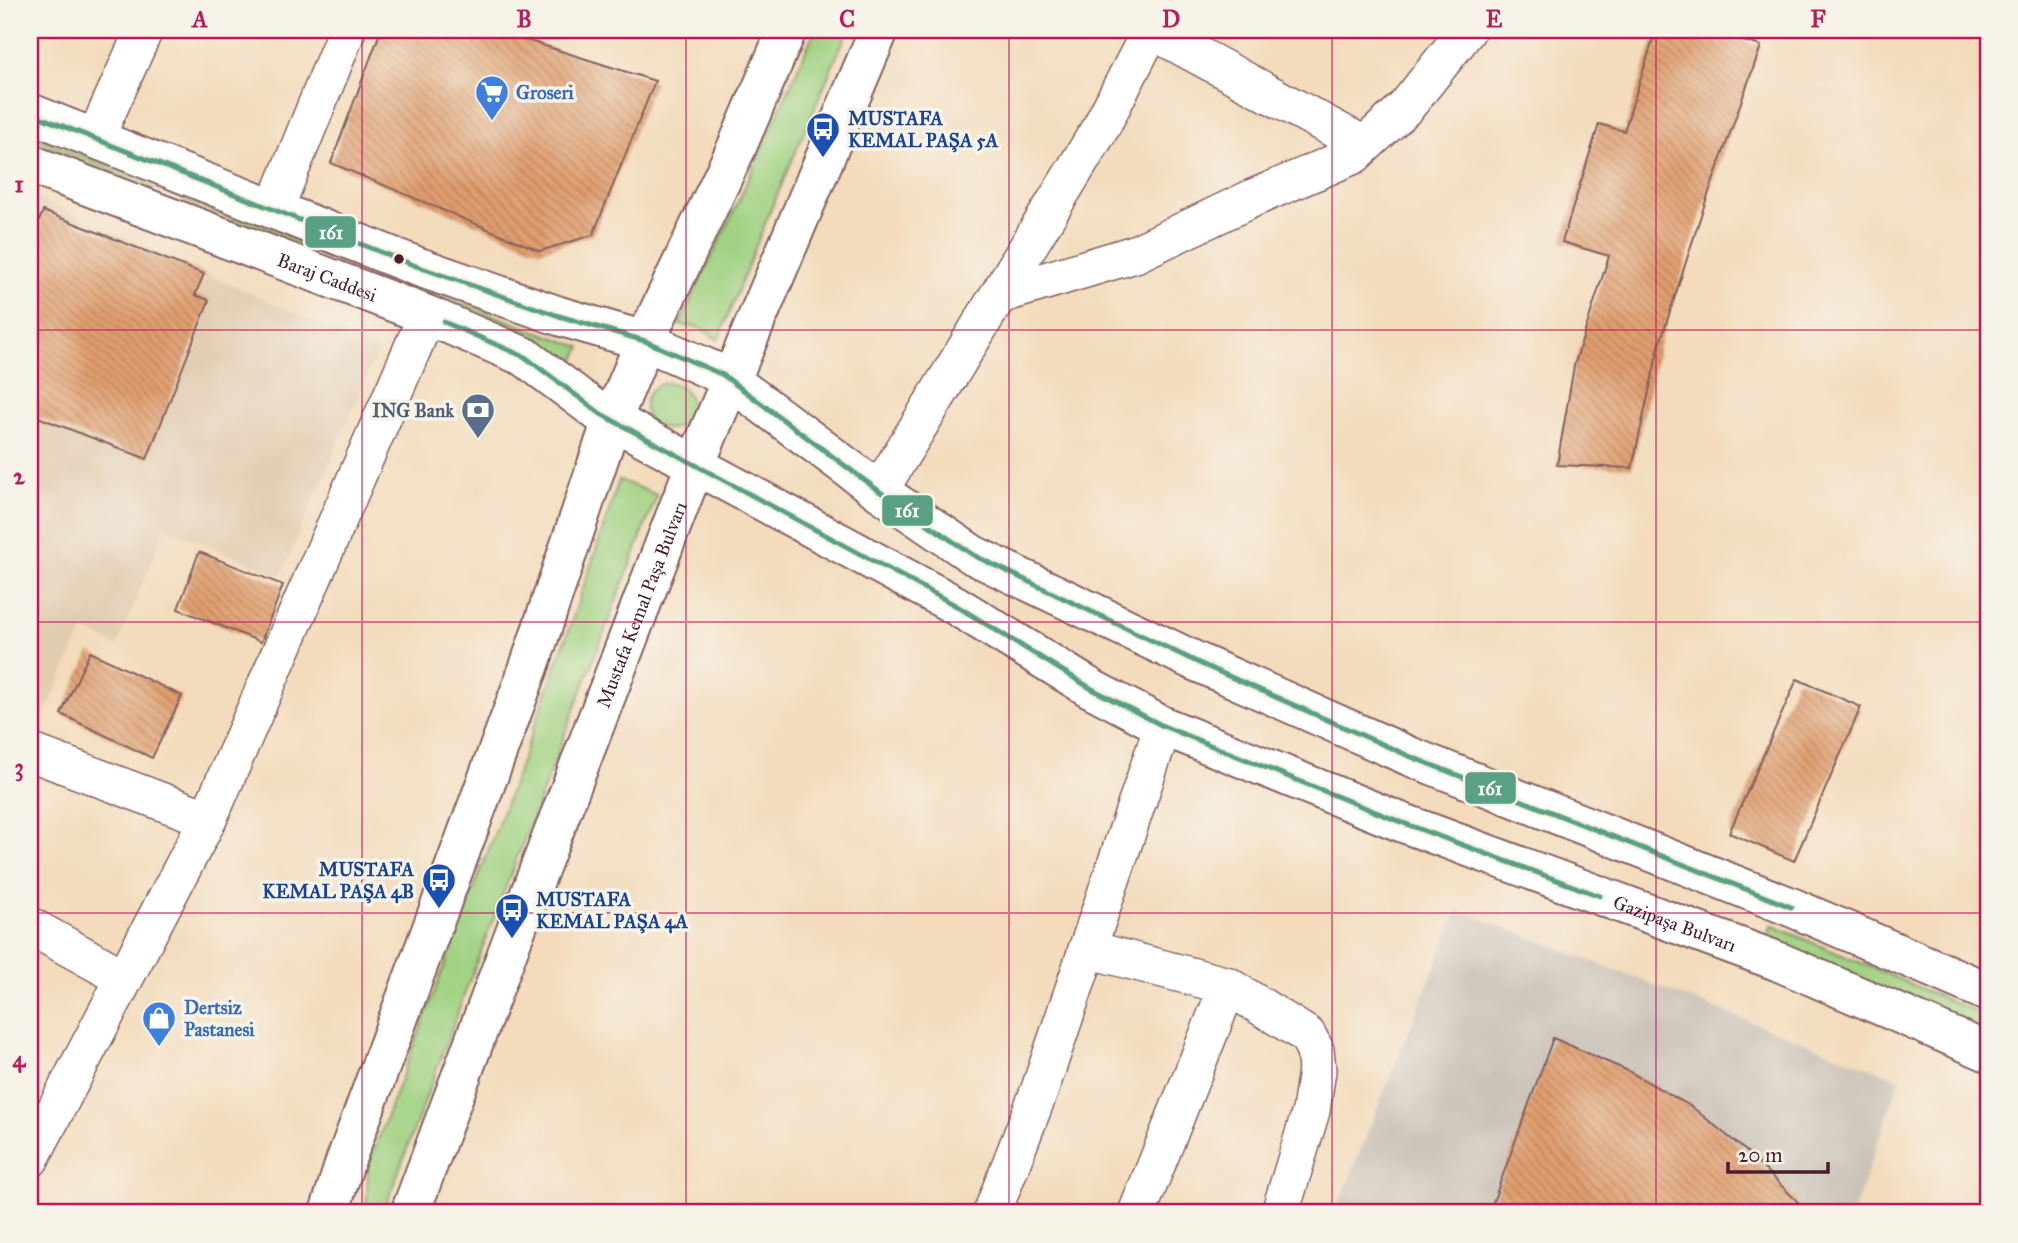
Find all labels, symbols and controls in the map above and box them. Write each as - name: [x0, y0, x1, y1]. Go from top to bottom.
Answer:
- text: A: [190, 5, 208, 33]
- text: B: [516, 5, 532, 33]
- text: C: [839, 5, 855, 33]
- text: D: [1162, 5, 1180, 33]
- text: E: [1486, 5, 1503, 33]
- text: F: [1810, 5, 1826, 33]
- supermarket icon: Groseri: [473, 73, 511, 122]
- place label: Groseri: [516, 81, 575, 104]
- place label: MUSTAFA KEMAL PAŞA 5A: [848, 107, 998, 153]
- bus stop icon: MUSTAFA KEMAL PAŞA 5A: [804, 110, 842, 159]
- text: 1: [14, 170, 24, 198]
- line badge: 161: [304, 215, 357, 249]
- text: 161: [319, 221, 344, 244]
- street label: Baraj Caddesi: [274, 248, 380, 307]
- unlabelled marker: [392, 252, 406, 266]
- bank icon: ING Bank: [459, 391, 497, 440]
- place label: ING Bank: [372, 399, 455, 422]
- text: 2: [13, 462, 25, 490]
- line badge: 161: [881, 494, 934, 527]
- street label: Mustafa Kemal Paşa Bulvarı: [592, 498, 692, 711]
- text: 161: [895, 499, 920, 522]
- text: 3: [14, 753, 24, 782]
- line badge: 161: [1464, 771, 1517, 805]
- text: 161: [1478, 777, 1503, 800]
- place label: MUSTAFA KEMAL PAŞA 4B: [262, 858, 414, 904]
- bus stop icon: MUSTAFA KEMAL PAŞA 4B: [420, 861, 458, 910]
- place label: MUSTAFA KEMAL PAŞA 4A: [536, 888, 688, 934]
- street label: Gazipaşa Bulvarı: [1610, 890, 1739, 957]
- bus stop icon: MUSTAFA KEMAL PAŞA 4A: [493, 891, 531, 940]
- place label: Dertsiz Pastanesi: [184, 996, 255, 1041]
- shop icon: Dertsiz Pastanesi: [140, 999, 178, 1048]
- text: 4: [13, 1045, 27, 1073]
- scale bar: [1728, 1131, 1827, 1175]
- text: 20 m: [1738, 1142, 1783, 1168]

